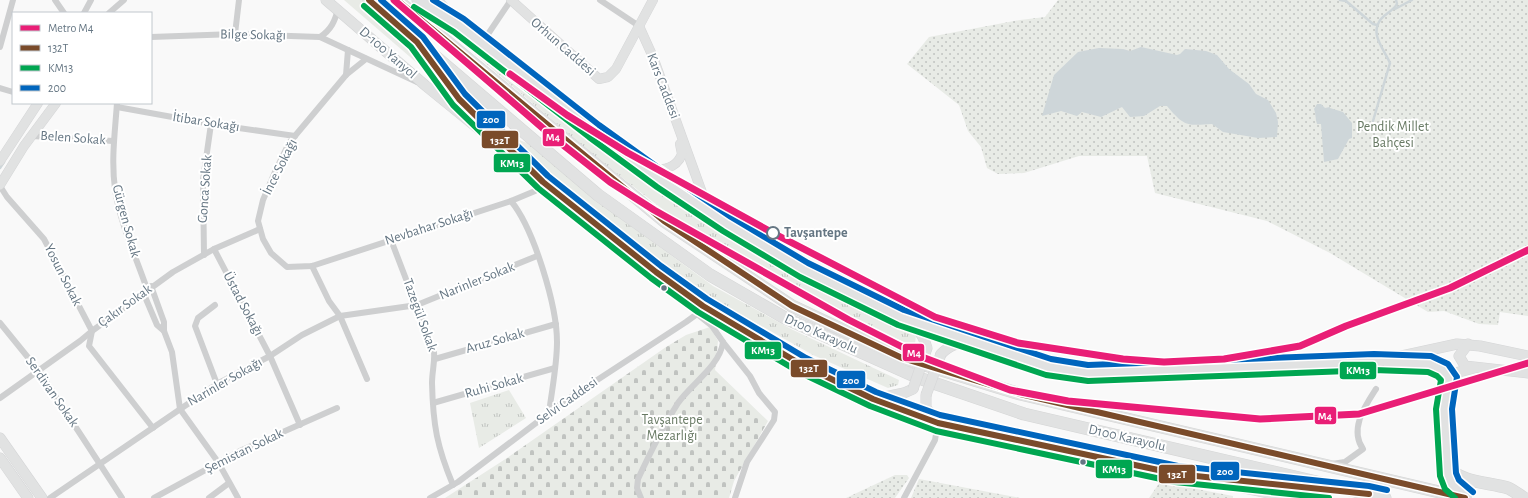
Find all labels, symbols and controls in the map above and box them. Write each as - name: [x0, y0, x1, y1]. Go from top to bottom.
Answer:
- legend: [12, 12, 152, 104]
- street label: Orhun Caddesi: [528, 15, 598, 79]
- text: Metro M4: [48, 22, 94, 34]
- street label: D-100 Yanyol: [357, 24, 419, 82]
- street label: Bilge Sokağı: [220, 27, 286, 43]
- text: 132T: [48, 42, 69, 54]
- street label: Kars Caddesi: [644, 51, 682, 121]
- text: KM13: [48, 62, 73, 74]
- text: 200: [48, 82, 66, 94]
- street label: İtibar Sokağı: [171, 107, 241, 134]
- line badge: 200: [476, 110, 506, 129]
- text: 200: [483, 114, 500, 125]
- park label: Pendik Millet Bahçesi: [1357, 120, 1430, 150]
- line badge: M4: [542, 128, 565, 147]
- street label: Belen Sokak: [40, 129, 107, 147]
- line badge: 132T: [481, 130, 519, 149]
- text: M4: [546, 132, 561, 143]
- street label: İnce Sokağı: [257, 135, 300, 197]
- text: 132T: [490, 135, 510, 146]
- line badge: KM13: [493, 153, 531, 173]
- street label: Gonca Sokak: [196, 154, 214, 224]
- text: KM13: [500, 158, 524, 169]
- street label: Gürgen Sokak: [110, 183, 143, 259]
- street label: Nevbahar Sokağı: [383, 206, 475, 248]
- marker: Tavşantepe: [766, 226, 780, 240]
- place label: Tavşantepe: [784, 226, 848, 240]
- street label: Yosun Sokak: [41, 242, 85, 309]
- street label: Narinler Sokak: [437, 259, 517, 302]
- street label: Üstad Sokağı: [220, 268, 268, 338]
- street label: Tazegül Sokak: [400, 277, 440, 354]
- street label: Çakır Sokak: [96, 282, 155, 330]
- unlabelled marker: [659, 283, 669, 293]
- street label: D100 Karayolu: [782, 312, 860, 356]
- street label: Aruz Sokak: [464, 326, 526, 356]
- line badge: KM13: [744, 341, 782, 360]
- line badge: M4: [902, 343, 925, 362]
- text: KM13: [751, 345, 775, 356]
- text: M4: [907, 348, 922, 359]
- street label: Serdivan Sokak: [23, 355, 81, 430]
- street label: Narinler Sokağı: [185, 355, 265, 409]
- line badge: 132T: [790, 359, 828, 378]
- line badge: KM13: [1339, 361, 1377, 380]
- text: 132T: [799, 363, 819, 374]
- text: KM13: [1346, 365, 1370, 376]
- line badge: 200: [836, 370, 866, 389]
- street label: Ruhi Sokak: [463, 371, 525, 401]
- street label: Selvi Caddesi: [534, 375, 600, 427]
- text: 200: [843, 375, 860, 386]
- line badge: M4: [1314, 406, 1337, 425]
- text: M4: [1318, 411, 1333, 422]
- park label: Tavşantepe Mezarlığı: [641, 413, 703, 443]
- street label: D100 Karayolu: [1087, 422, 1167, 454]
- street label: Şemistan Sokak: [203, 426, 286, 476]
- unlabelled marker: [1078, 457, 1088, 467]
- line badge: KM13: [1095, 459, 1133, 479]
- line badge: 200: [1210, 461, 1240, 481]
- text: KM13: [1102, 464, 1126, 475]
- line badge: 132T: [1158, 464, 1196, 484]
- text: 200: [1217, 466, 1234, 477]
- text: 132T: [1167, 469, 1187, 480]

